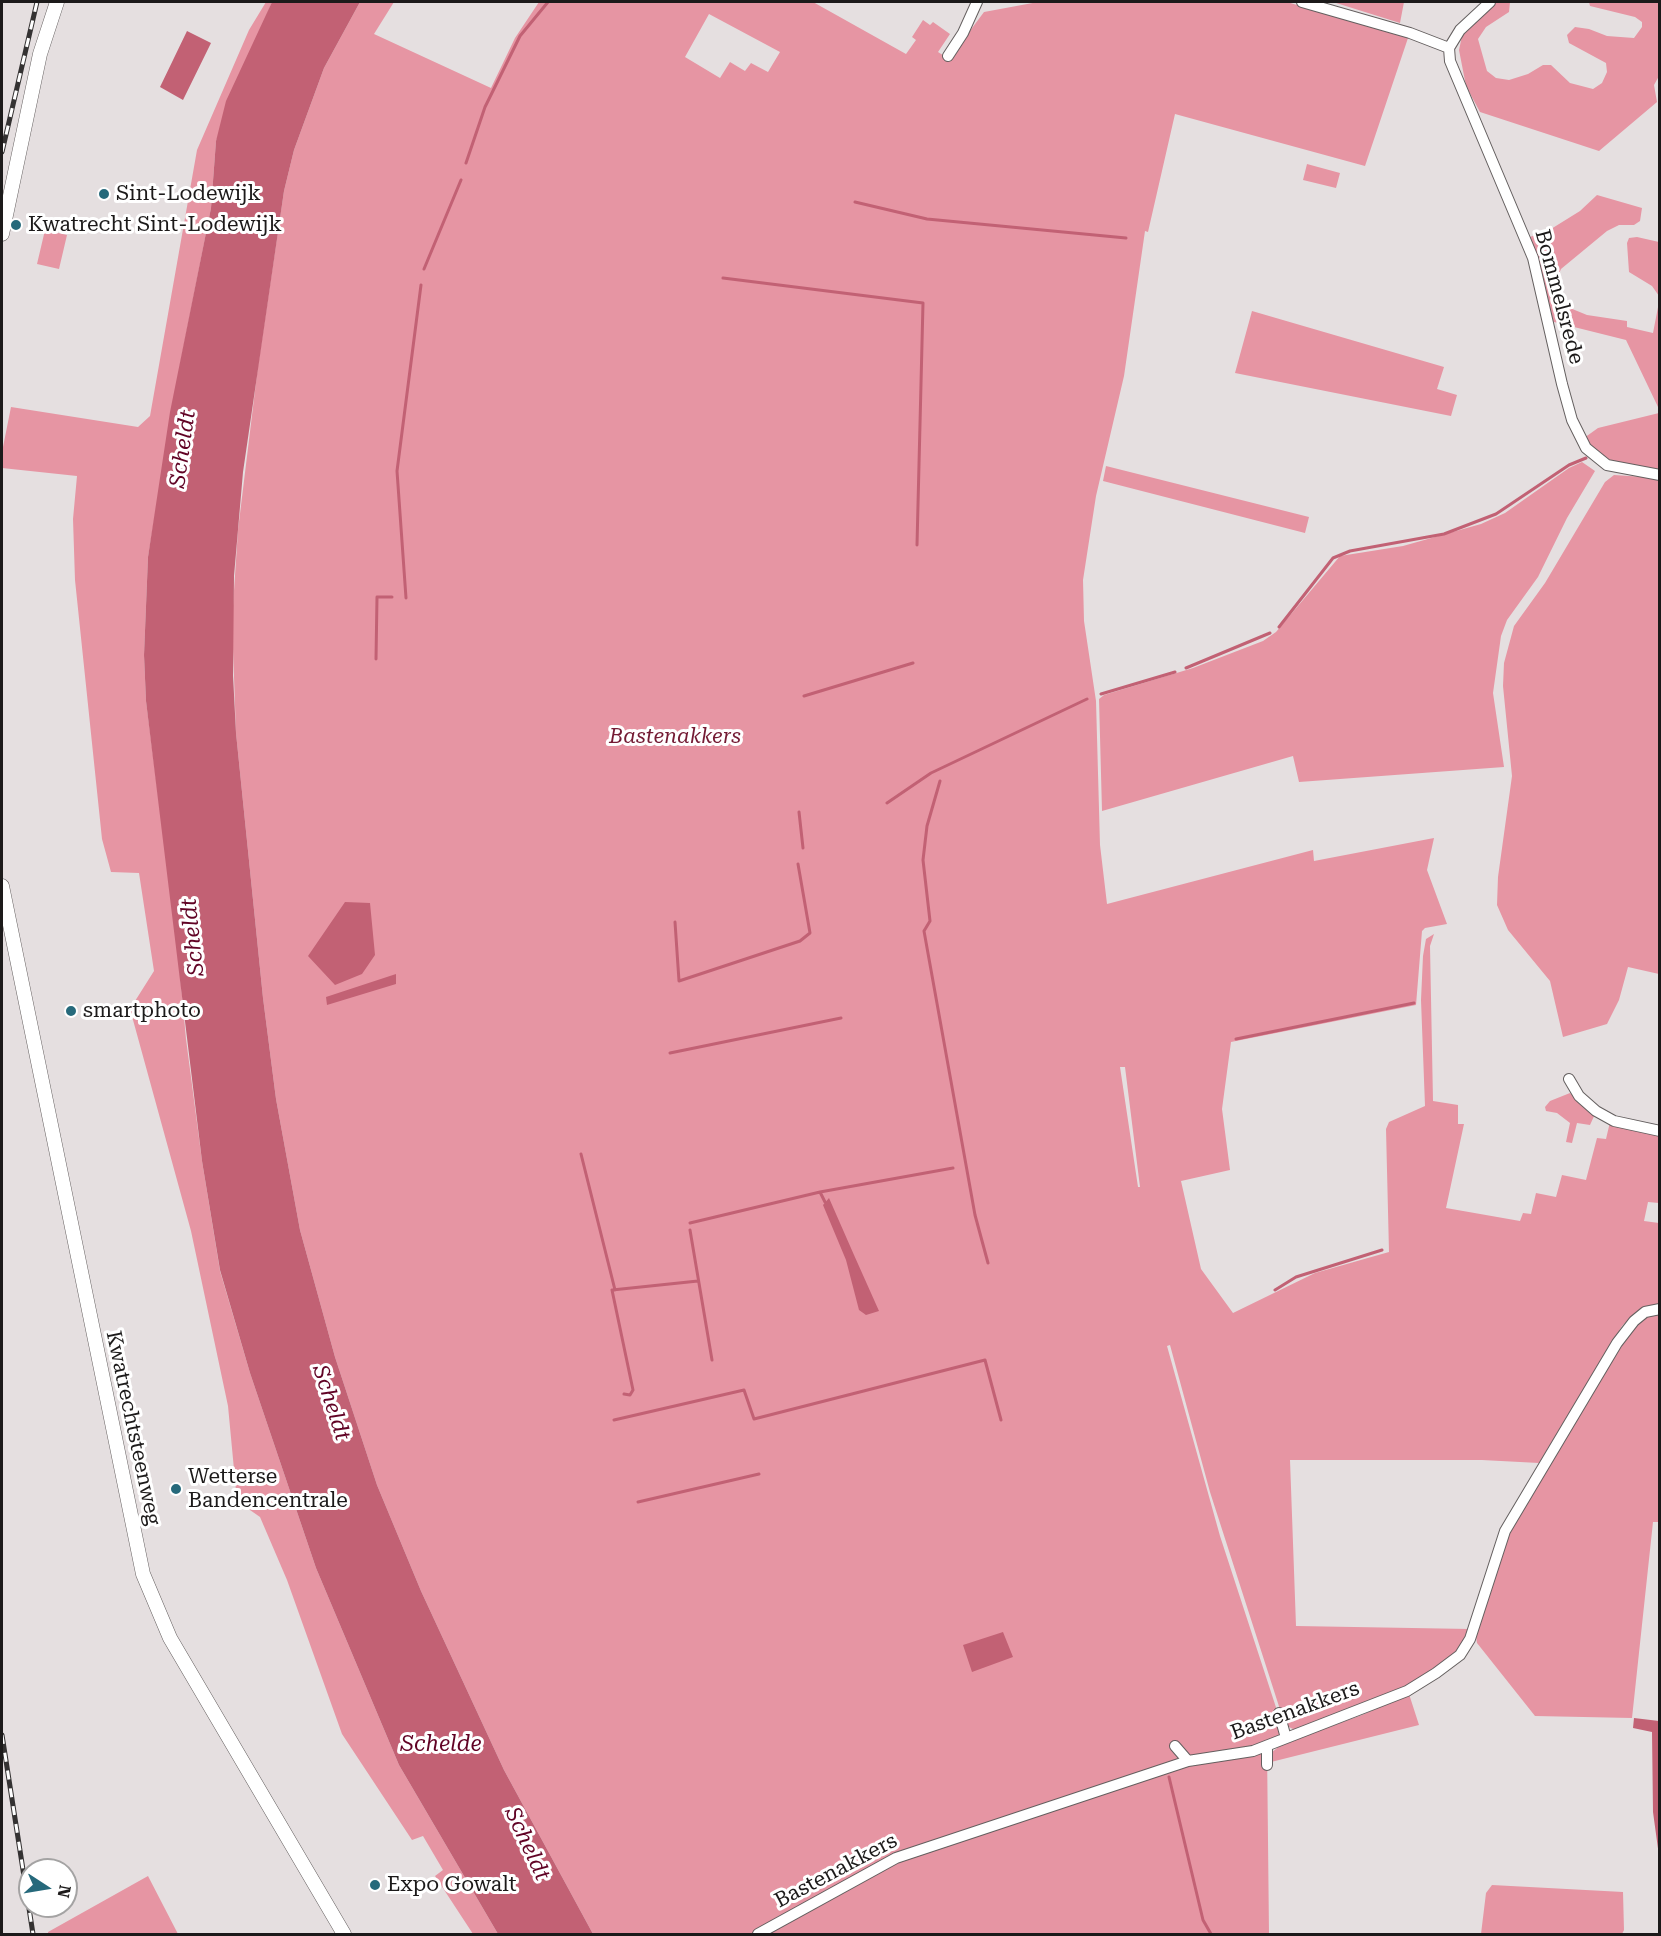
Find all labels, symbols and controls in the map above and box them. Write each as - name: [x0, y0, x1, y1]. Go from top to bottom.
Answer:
- place label: Sint-Lodewijk: [116, 181, 261, 207]
- marker: Sint-Lodewijk: [97, 187, 111, 201]
- place label: Kwatrecht Sint-Lodewijk: [28, 212, 282, 238]
- marker: Kwatrecht Sint-Lodewijk: [9, 218, 23, 232]
- street label: Bommelsrede: [1529, 227, 1589, 367]
- water label: Scheldt: [164, 409, 202, 489]
- park label: Bastenakkers: [609, 724, 741, 750]
- water label: Scheldt: [176, 897, 210, 977]
- place label: smartphoto: [83, 998, 201, 1024]
- marker: smartphoto: [64, 1004, 78, 1018]
- street label: Kwatrechtsteenweg: [100, 1328, 166, 1528]
- water label: Scheldt: [306, 1362, 356, 1444]
- place label: Wetterse Bandencentrale: [188, 1464, 348, 1514]
- marker: Wetterse Bandencentrale: [169, 1482, 183, 1496]
- street label: Bastenakkers: [1227, 1676, 1363, 1746]
- water label: Schelde: [400, 1732, 482, 1758]
- water label: Scheldt: [499, 1803, 555, 1885]
- street label: Bastenakkers: [770, 1828, 902, 1914]
- north arrow: [18, 1858, 78, 1918]
- place label: Expo Gowalt: [387, 1872, 516, 1898]
- marker: Expo Gowalt: [368, 1878, 382, 1892]
- text: N: [54, 1883, 75, 1899]

